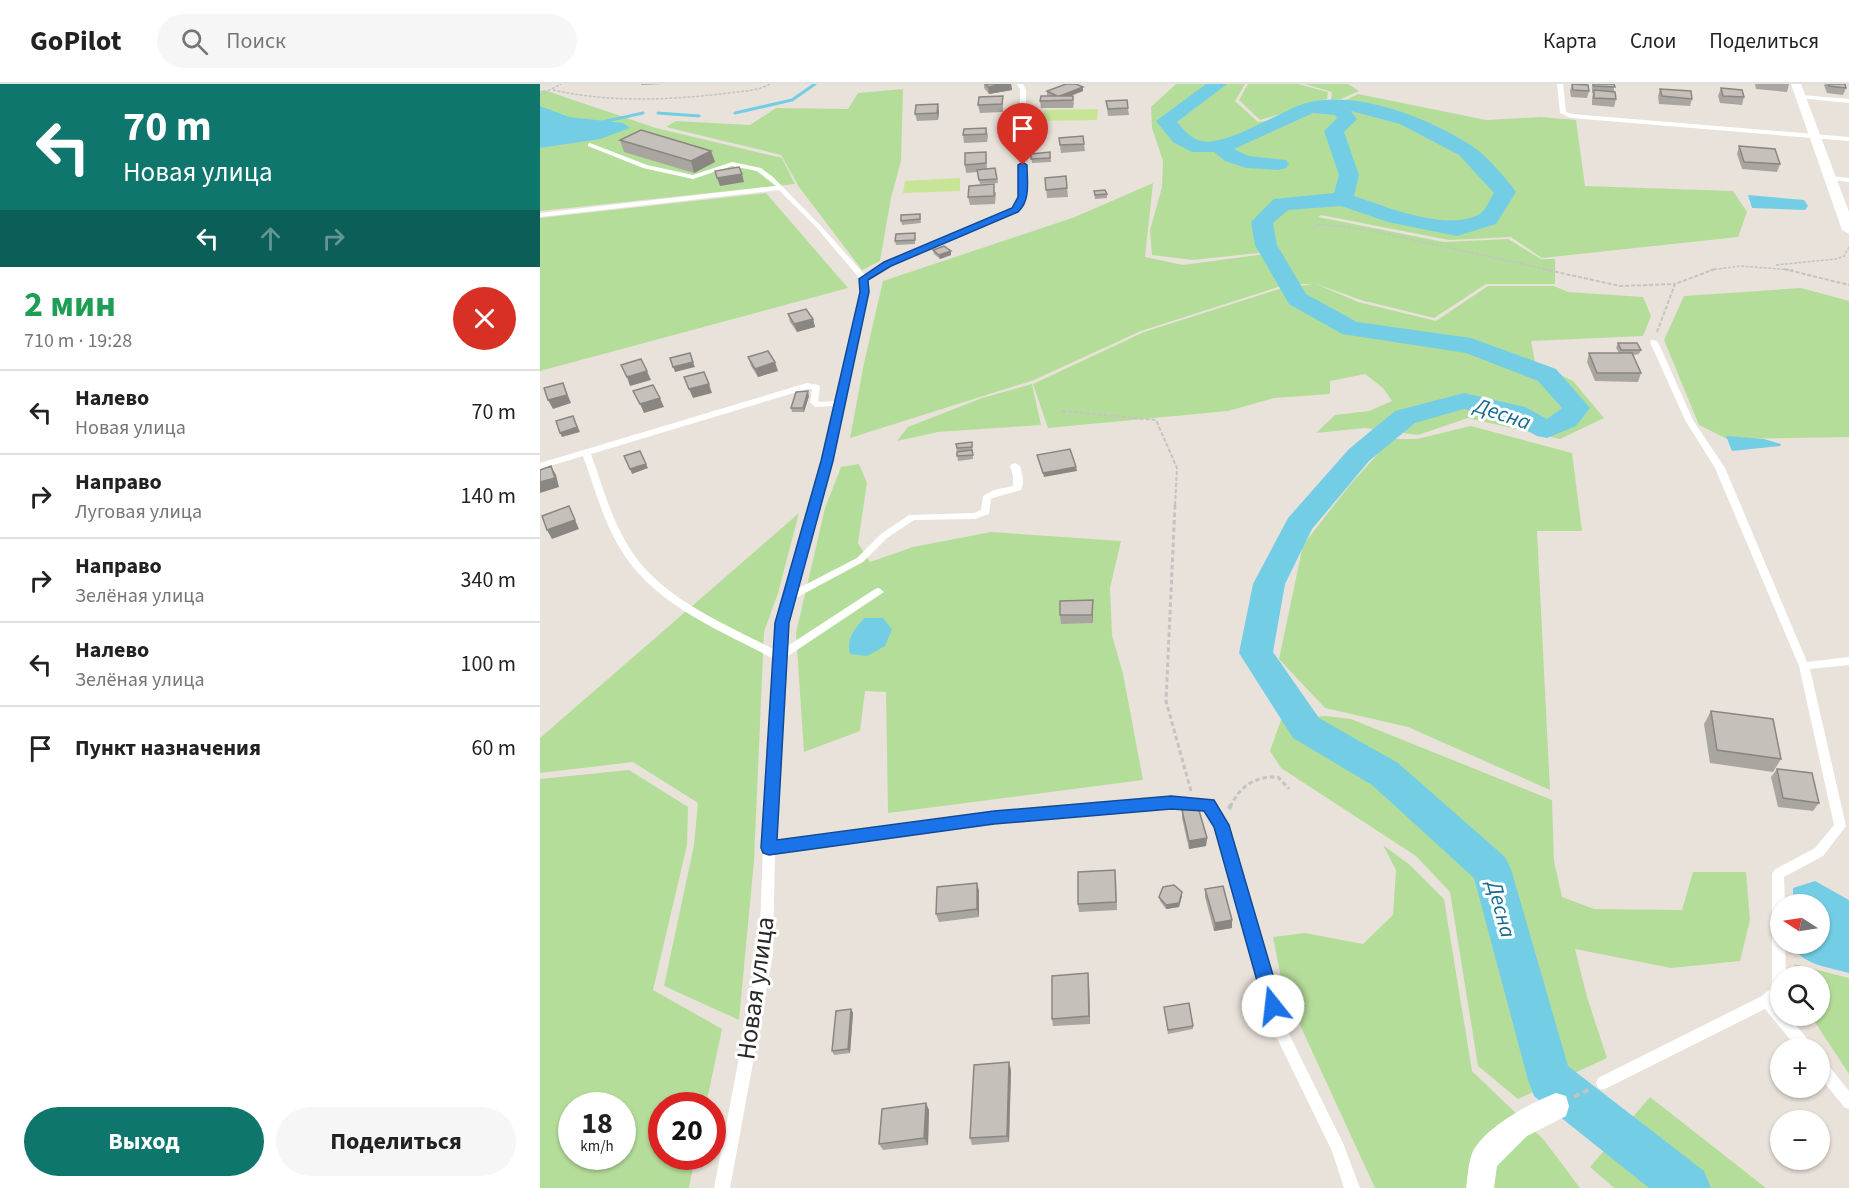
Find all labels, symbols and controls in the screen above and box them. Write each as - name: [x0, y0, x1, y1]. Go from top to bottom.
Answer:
- search box: [157, 14, 577, 68]
- text: GoPilot: [30, 21, 121, 61]
- icon: search: [178, 25, 211, 58]
- text: Поиск: [226, 25, 286, 57]
- text: Карта: [1543, 26, 1597, 56]
- text: Слои: [1630, 26, 1676, 56]
- text: Поделиться: [1709, 26, 1819, 56]
- text: 70 m: [123, 97, 212, 157]
- pin: [997, 103, 1048, 165]
- icon: left: [24, 108, 102, 186]
- icon: arrive: [1006, 112, 1039, 145]
- text: Новая улица: [123, 153, 273, 192]
- icon: left: [191, 222, 224, 255]
- icon: ahead: [254, 222, 287, 255]
- icon: right: [317, 222, 350, 255]
- text: 2 мин: [24, 279, 116, 330]
- button: close: [453, 287, 516, 350]
- text: 710 m · 19:28: [24, 327, 132, 355]
- text: Налево: [75, 382, 149, 414]
- water label: Десна: [1468, 389, 1535, 438]
- icon: left: [24, 396, 57, 429]
- text: 70 m: [471, 396, 516, 428]
- text: Новая улица: [75, 414, 186, 442]
- text: Направо: [75, 466, 162, 498]
- icon: right: [24, 480, 57, 513]
- text: 140 m: [461, 480, 516, 512]
- text: Луговая улица: [75, 498, 202, 526]
- text: Направо: [75, 550, 162, 582]
- icon: right: [24, 564, 57, 597]
- text: 340 m: [461, 564, 516, 596]
- text: Зелёная улица: [75, 582, 205, 610]
- text: Налево: [75, 634, 149, 666]
- icon: left: [24, 648, 57, 681]
- text: 100 m: [461, 648, 516, 680]
- text: Зелёная улица: [75, 666, 205, 694]
- icon: arrive: [24, 732, 57, 765]
- text: Пункт назначения: [75, 732, 261, 764]
- text: 60 m: [471, 732, 516, 764]
- water label: Десна: [1478, 875, 1524, 941]
- north arrow: [1770, 894, 1830, 954]
- map controls: [1770, 894, 1830, 1170]
- street label: Новая улица: [727, 914, 784, 1062]
- button: search: [1770, 966, 1830, 1026]
- position arrow: [1241, 974, 1305, 1038]
- button: +: [1770, 1038, 1830, 1098]
- speed limit sign: 20: [648, 1092, 726, 1170]
- text: 18: [581, 1102, 613, 1145]
- button: Выход: [24, 1107, 264, 1176]
- button: Поделиться: [276, 1107, 516, 1176]
- button: −: [1770, 1110, 1830, 1170]
- text: km/h: [580, 1136, 614, 1157]

